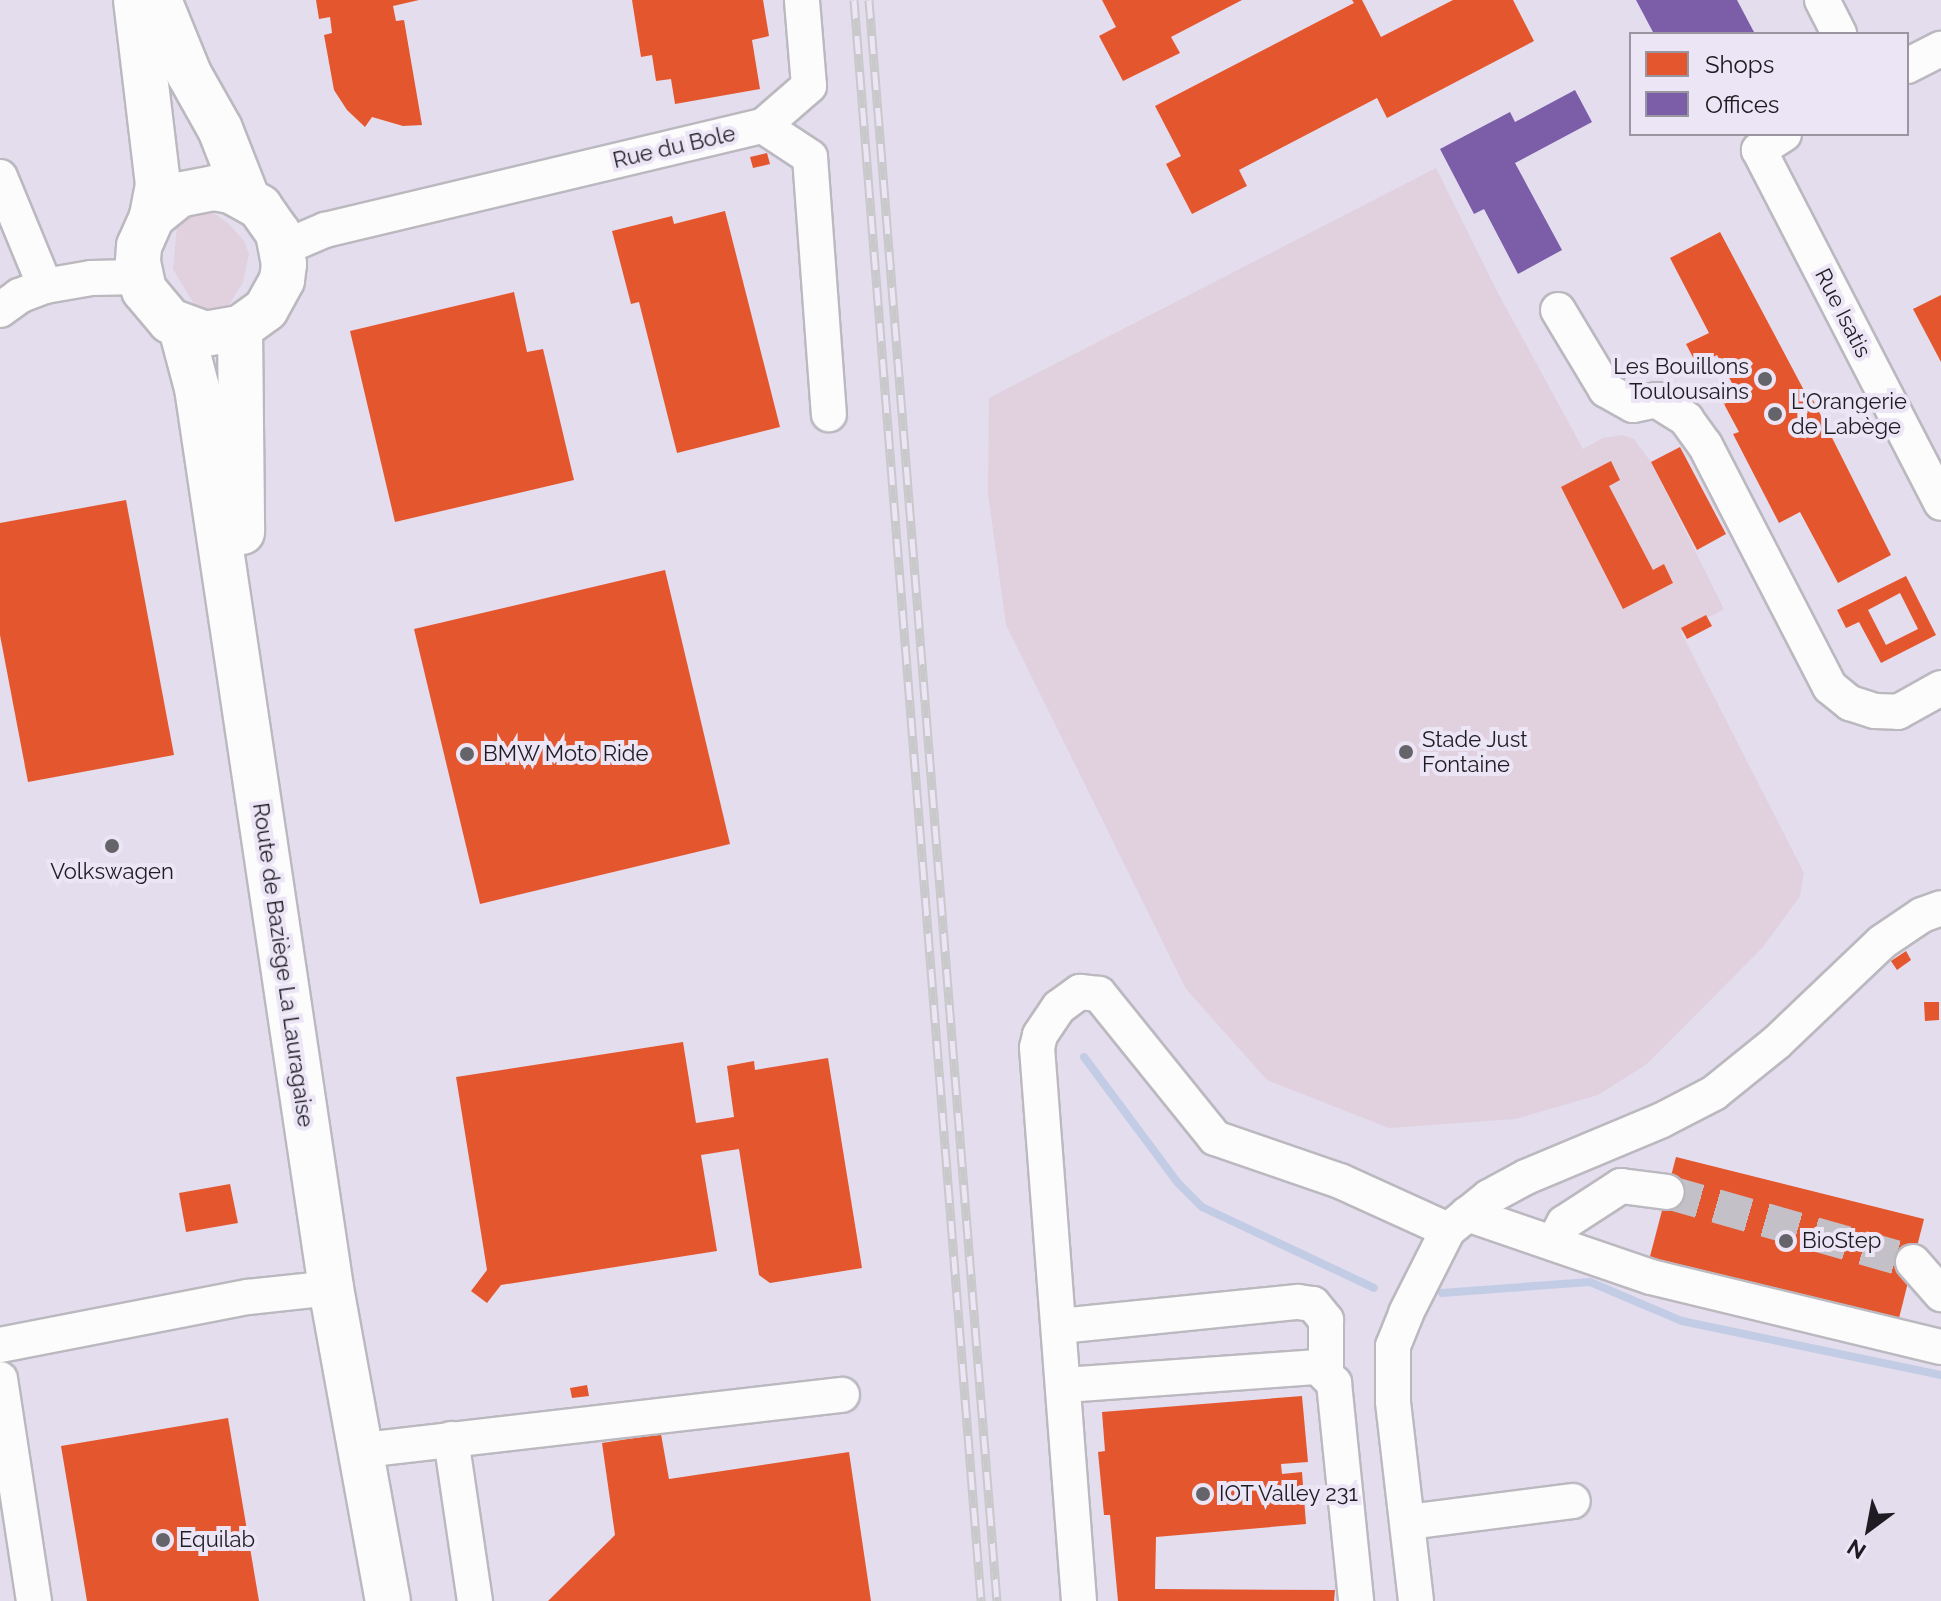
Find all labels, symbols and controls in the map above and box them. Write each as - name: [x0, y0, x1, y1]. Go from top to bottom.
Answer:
- legend: [1629, 32, 1909, 136]
- text: Shops: [1705, 50, 1774, 79]
- text: Offices: [1705, 90, 1779, 119]
- street label: Rue du Bole: [610, 120, 738, 174]
- street label: Rue Isatis: [1809, 264, 1877, 362]
- place label: Les Bouillons Toulousains: [1613, 353, 1749, 404]
- marker: Les Bouillons Toulousains: [1756, 370, 1774, 388]
- place label: L'Orangerie de Labège: [1791, 388, 1907, 440]
- marker: L'Orangerie de Labège: [1766, 405, 1784, 423]
- place label: Stade Just Fontaine: [1422, 726, 1528, 778]
- place label: BMW Moto Ride: [483, 741, 649, 767]
- marker: Stade Just Fontaine: [1397, 743, 1415, 761]
- marker: BMW Moto Ride: [458, 745, 476, 763]
- street label: Route de Baziège La Lauragaise: [247, 801, 319, 1129]
- marker: Volkswagen: [103, 837, 121, 855]
- place label: Volkswagen: [50, 859, 174, 885]
- place label: BioStep: [1802, 1228, 1881, 1254]
- marker: BioStep: [1777, 1232, 1795, 1250]
- place label: IOT Valley 231: [1219, 1481, 1360, 1507]
- marker: IOT Valley 231: [1194, 1485, 1212, 1503]
- north arrow: [1829, 1489, 1909, 1569]
- place label: Equilab: [179, 1527, 255, 1553]
- marker: Equilab: [154, 1531, 172, 1549]
- text: N: [1842, 1534, 1870, 1565]

